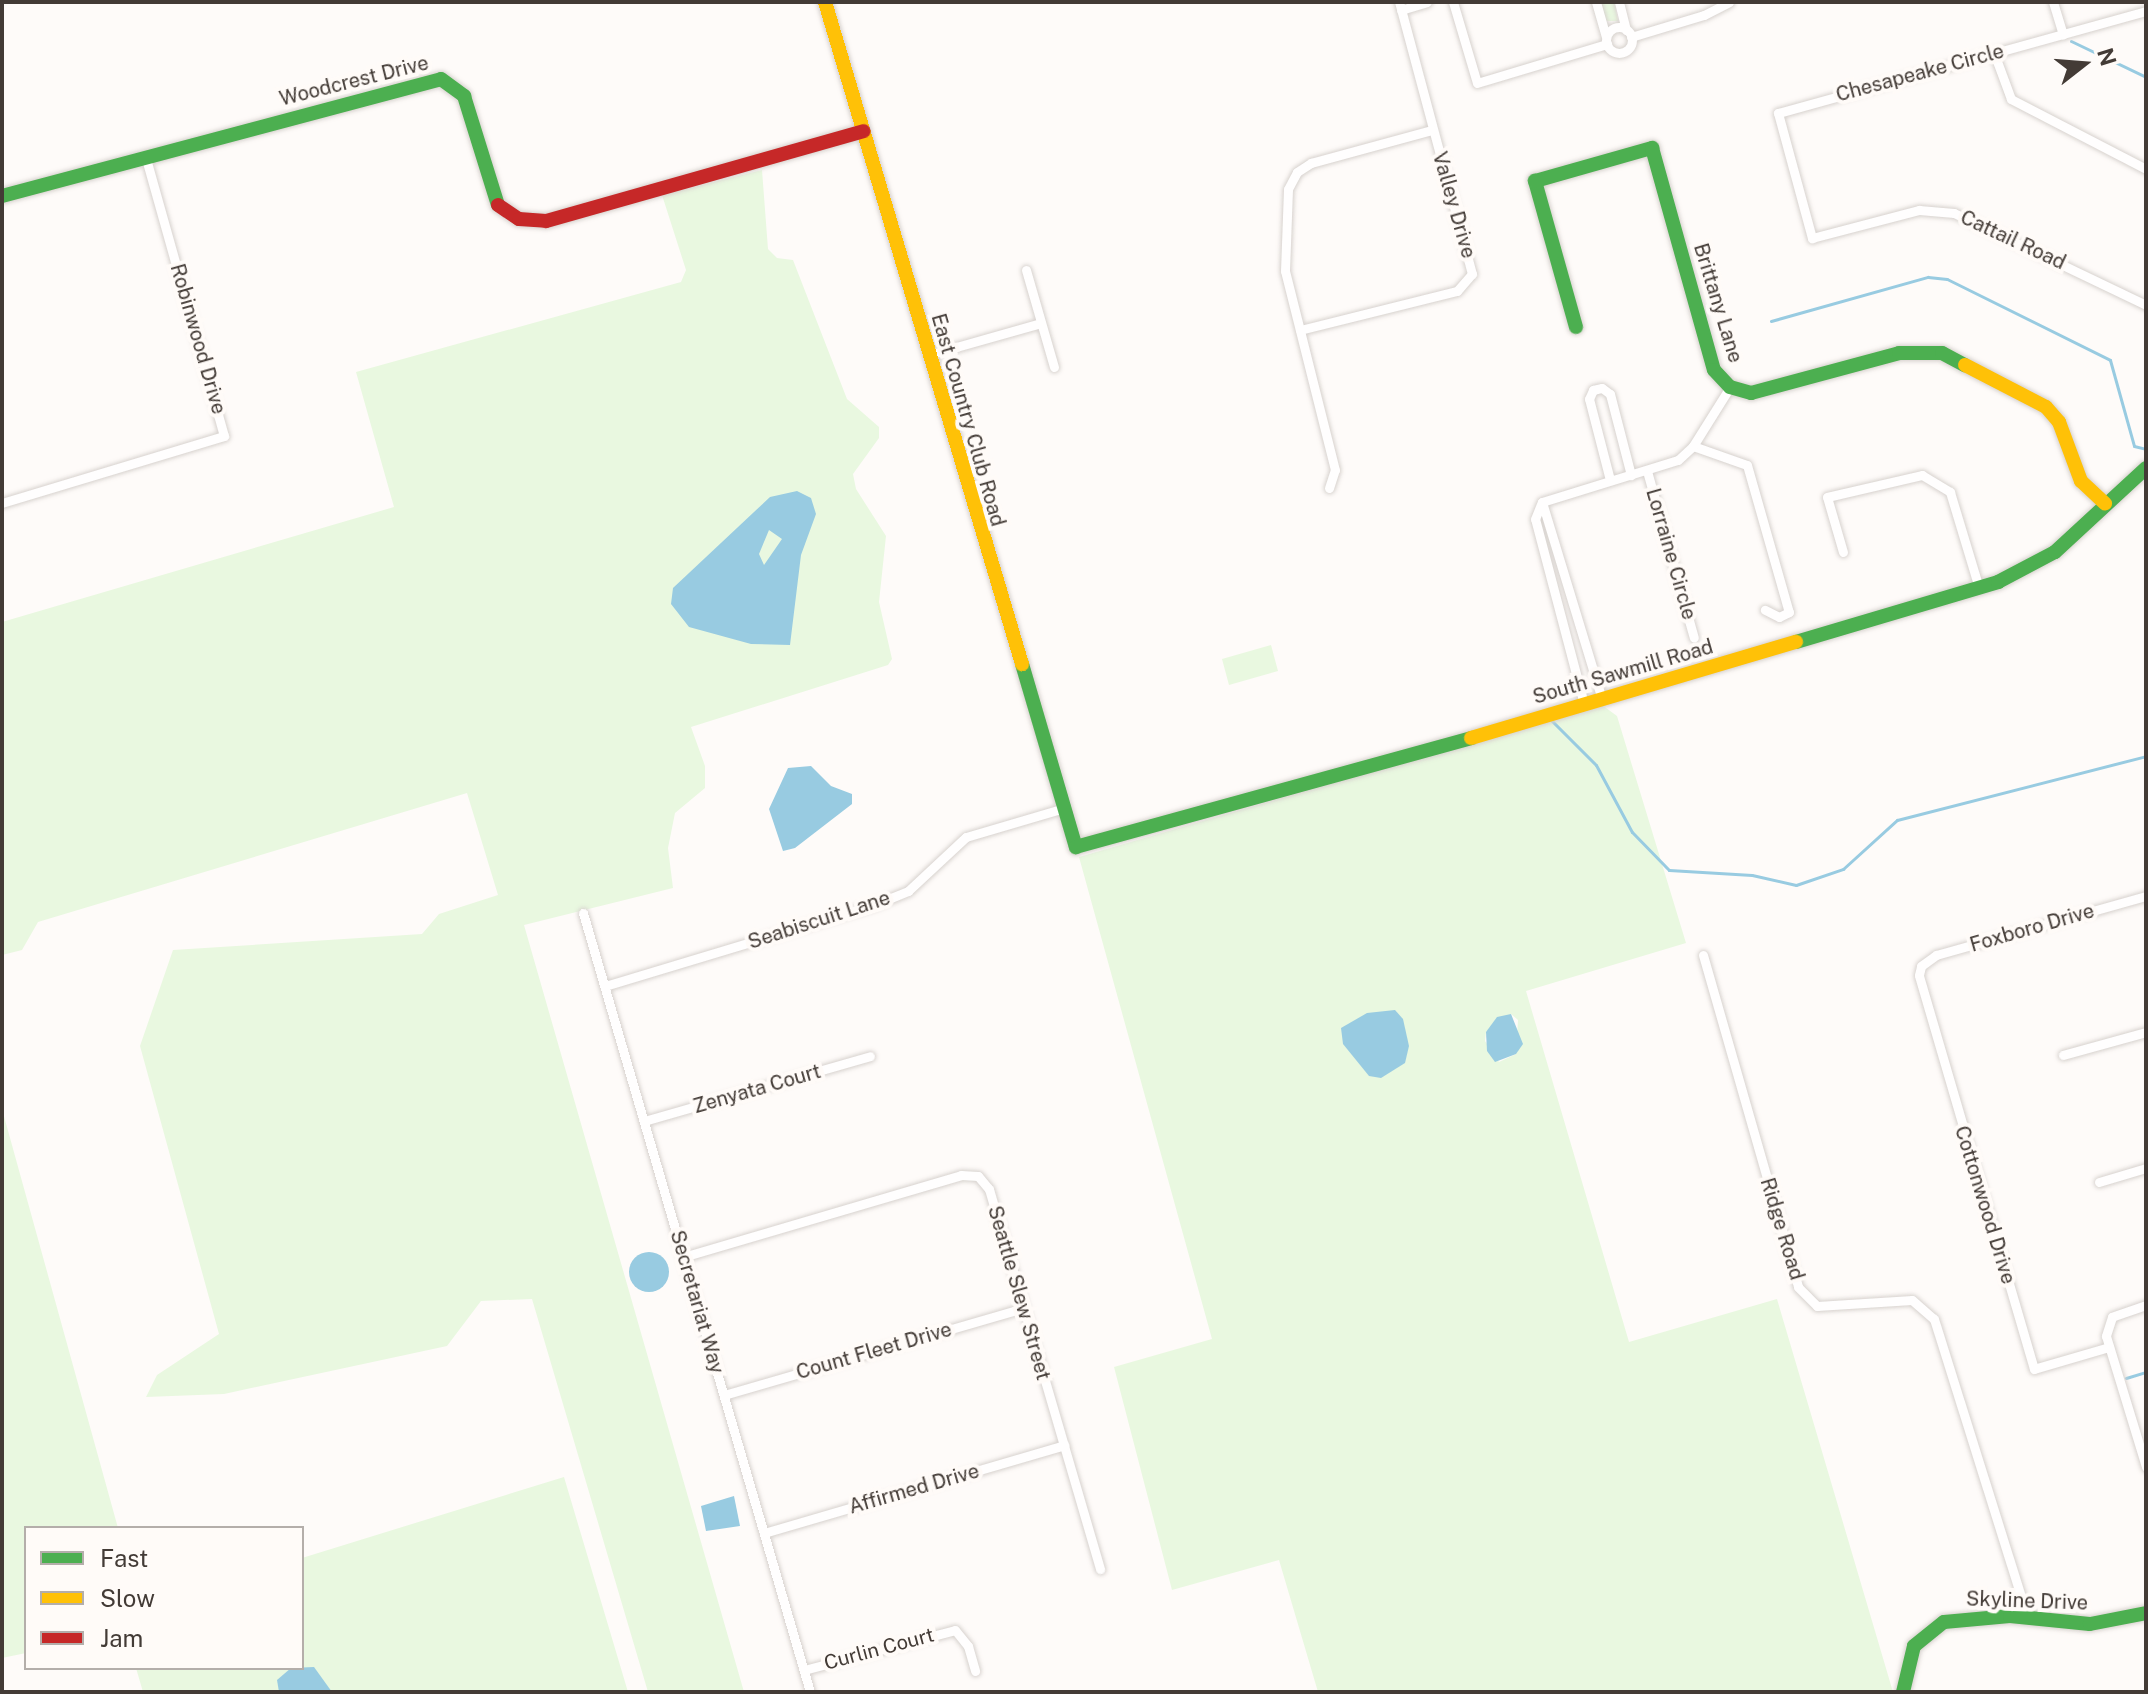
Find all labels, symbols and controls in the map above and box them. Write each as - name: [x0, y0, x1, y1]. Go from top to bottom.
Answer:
- north arrow: [2044, 24, 2124, 104]
- street label: Chesapeake Circle: [1833, 39, 2007, 107]
- text: N: [2092, 45, 2122, 69]
- street label: Woodcrest Drive: [277, 51, 431, 111]
- street label: Valley Drive: [1427, 149, 1481, 261]
- street label: Cattail Road: [1957, 205, 2069, 275]
- street label: Brittany Lane: [1688, 240, 1748, 366]
- street label: Robinwood Drive: [165, 261, 231, 417]
- street label: East Country Club Road: [926, 311, 1010, 529]
- street label: Lorraine Circle: [1641, 485, 1701, 623]
- street label: South Sawmill Road: [1530, 635, 1716, 709]
- street label: Seabiscuit Lane: [745, 886, 893, 954]
- street label: Foxboro Drive: [1967, 899, 2097, 957]
- street label: Zenyata Court: [690, 1059, 824, 1119]
- street label: Cottonwood Drive: [1950, 1123, 2020, 1287]
- street label: Ridge Road: [1755, 1175, 1809, 1283]
- street label: Seattle Slew Street: [983, 1203, 1055, 1383]
- street label: Secretariat Way: [665, 1227, 729, 1377]
- street label: Count Fleet Drive: [793, 1317, 955, 1385]
- street label: Affirmed Drive: [846, 1459, 982, 1519]
- legend: [24, 1526, 304, 1670]
- text: Fast: [100, 1544, 148, 1572]
- text: Slow: [100, 1584, 155, 1612]
- street label: Skyline Drive: [1966, 1587, 2088, 1615]
- street label: Curlin Court: [821, 1623, 937, 1675]
- text: Jam: [100, 1624, 143, 1652]

